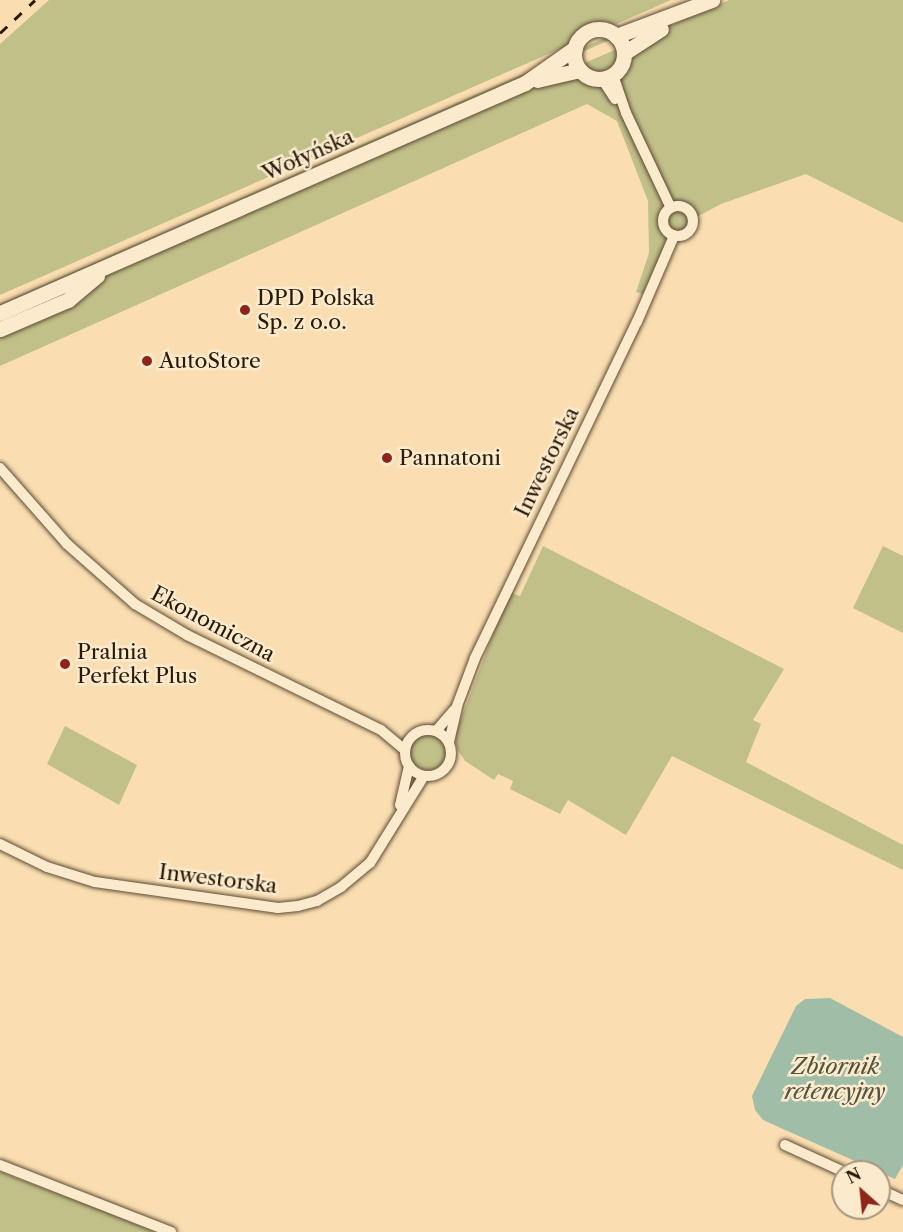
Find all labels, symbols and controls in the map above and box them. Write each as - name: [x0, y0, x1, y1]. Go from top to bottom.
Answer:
- street label: Wołyńska: [259, 124, 357, 186]
- place label: DPD Polska Sp. z o.o.: [257, 285, 375, 335]
- marker: DPD Polska Sp. z o.o.: [238, 303, 252, 317]
- place label: AutoStore: [159, 348, 261, 374]
- marker: AutoStore: [140, 354, 154, 368]
- street label: Inwestorska: [510, 403, 584, 521]
- place label: Pannatoni: [399, 445, 501, 471]
- marker: Pannatoni: [380, 451, 394, 465]
- street label: Ekonomiczna: [147, 581, 279, 667]
- place label: Pralnia Perfekt Plus: [77, 639, 197, 689]
- marker: Pralnia Perfekt Plus: [58, 657, 72, 671]
- street label: Inwestorska: [157, 859, 279, 899]
- water label: Zbiornik retencyjny: [784, 1053, 886, 1104]
- north arrow: [831, 1160, 891, 1220]
- text: N: [843, 1164, 864, 1188]

